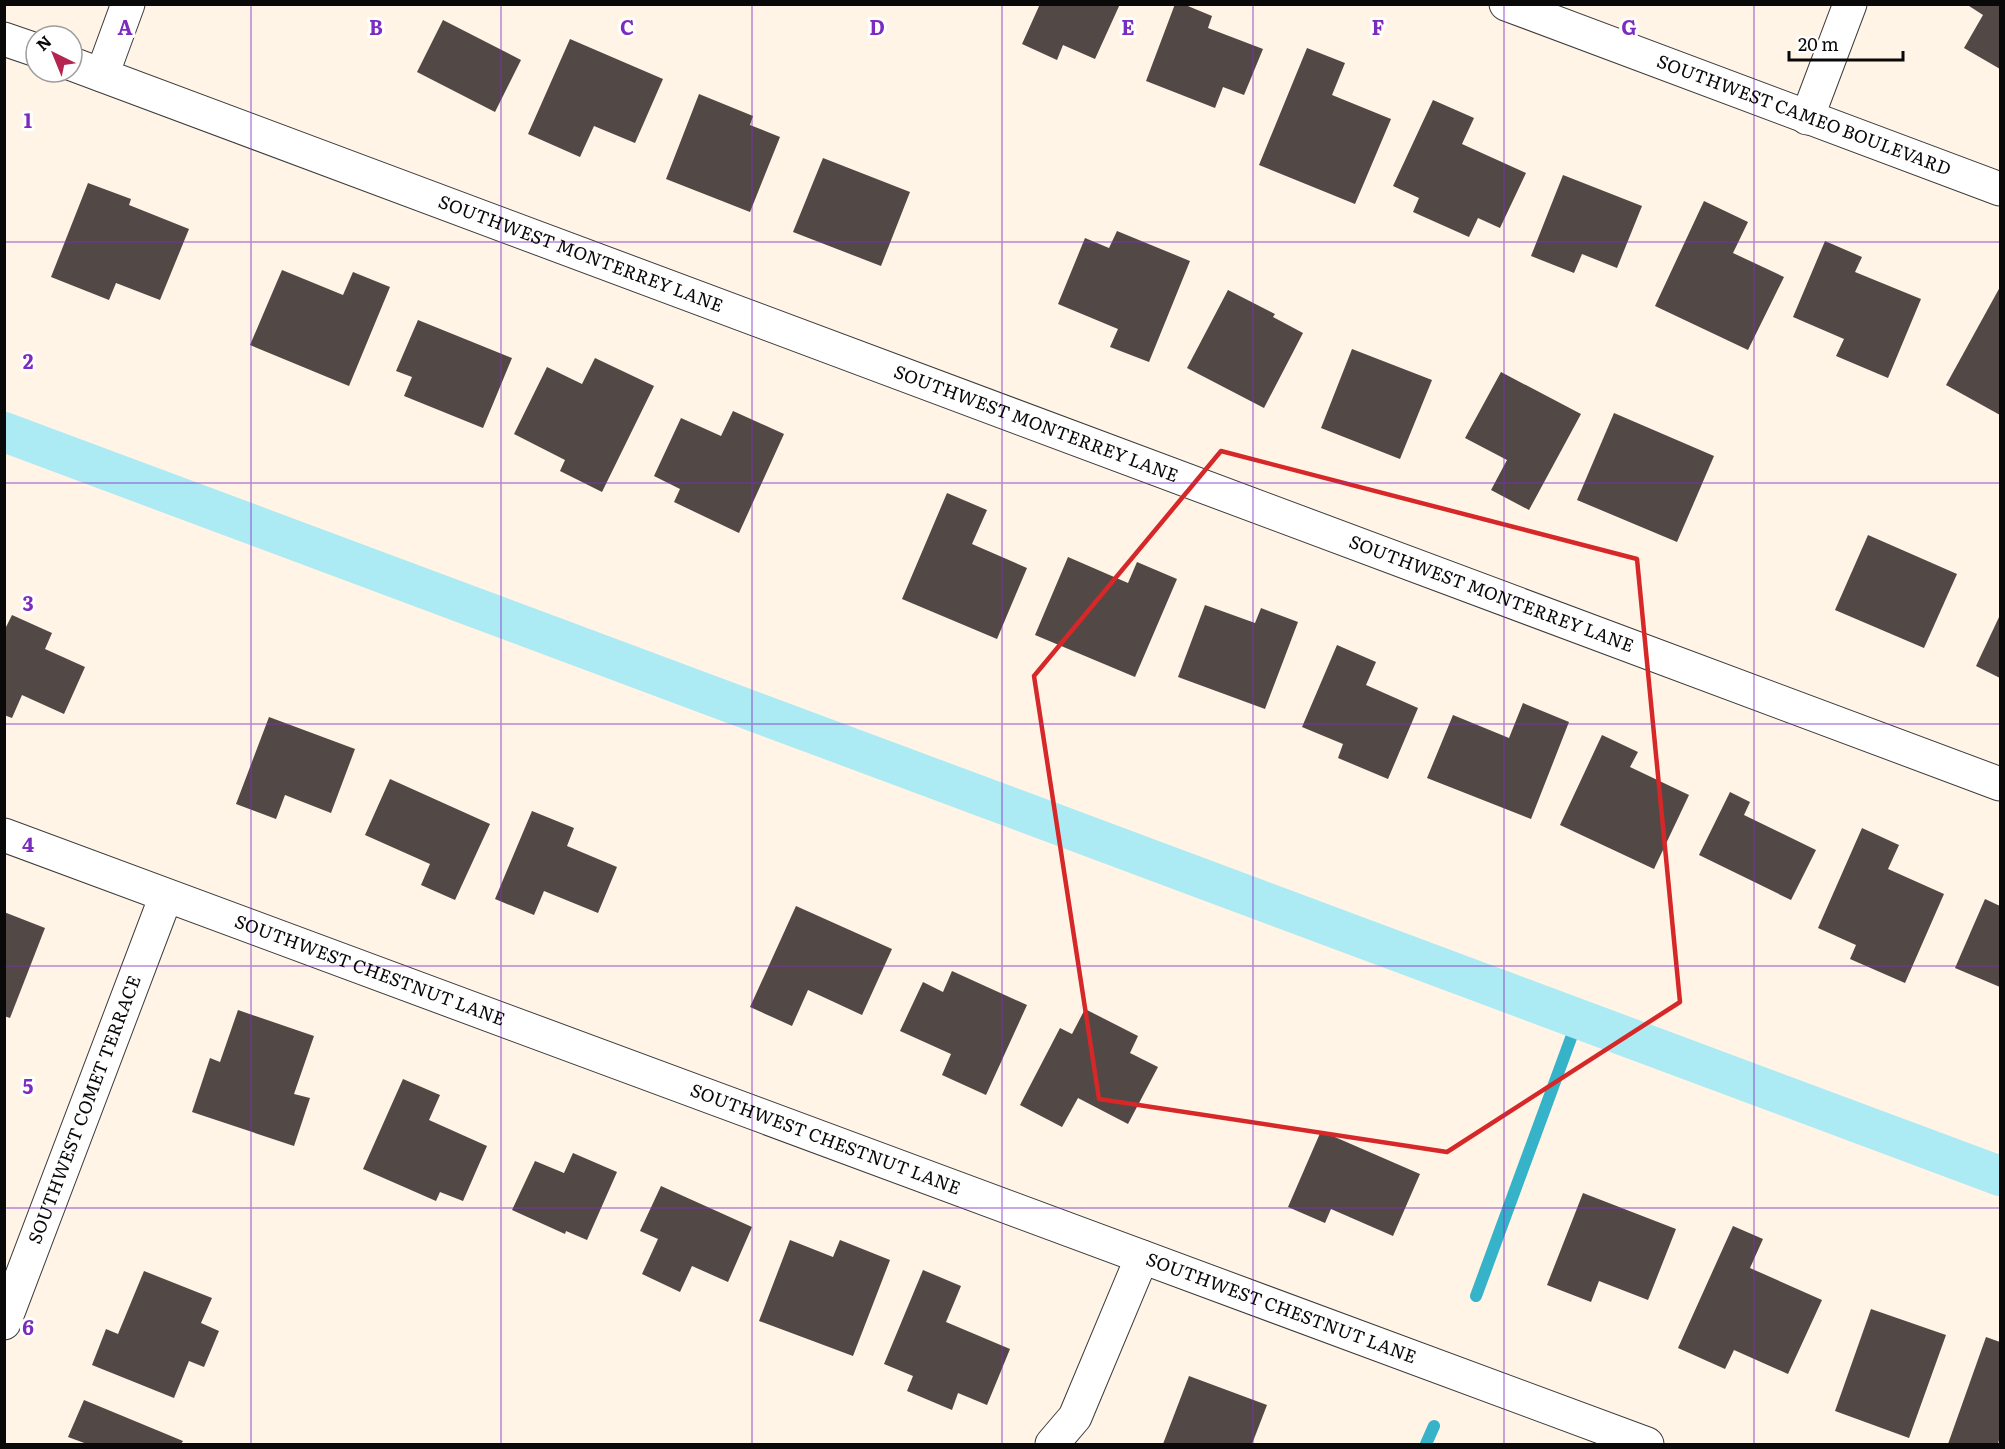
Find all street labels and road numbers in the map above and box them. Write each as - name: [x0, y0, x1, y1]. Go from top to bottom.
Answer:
- street label: SOUTHWEST CAMEO BOULEVARD: [1653, 47, 1955, 182]
- street label: SOUTHWEST MONTERREY LANE: [435, 187, 727, 318]
- street label: SOUTHWEST MONTERREY LANE: [890, 357, 1183, 488]
- street label: SOUTHWEST MONTERREY LANE: [1346, 527, 1638, 658]
- street label: SOUTHWEST CHESTNUT LANE: [231, 907, 509, 1032]
- street label: SOUTHWEST COMET TERRACE: [20, 971, 147, 1247]
- street label: SOUTHWEST CHESTNUT LANE: [687, 1076, 965, 1200]
- street label: SOUTHWEST CHESTNUT LANE: [1143, 1245, 1421, 1369]

